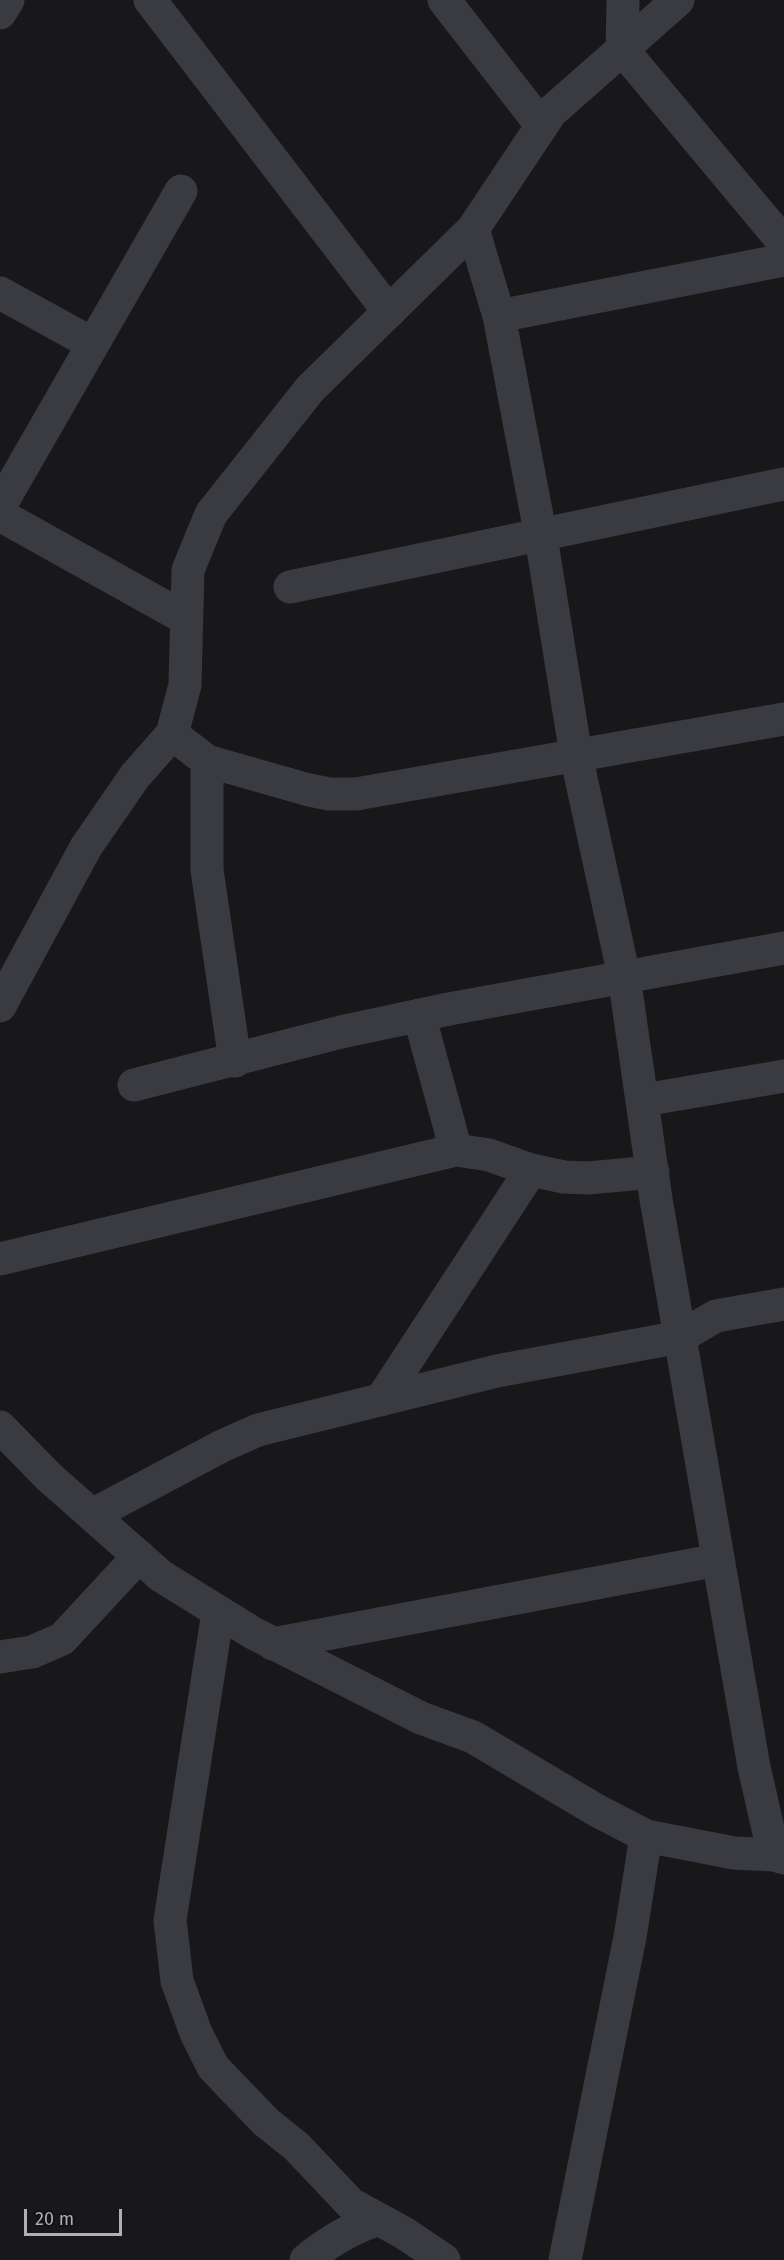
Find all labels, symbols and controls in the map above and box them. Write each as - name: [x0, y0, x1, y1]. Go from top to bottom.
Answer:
- scale bar: [27, 2197, 124, 2235]
- text: 20 m: [35, 2208, 74, 2230]

